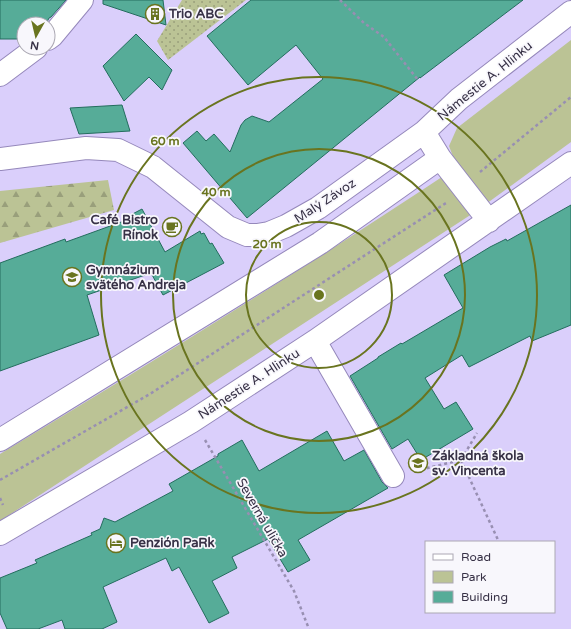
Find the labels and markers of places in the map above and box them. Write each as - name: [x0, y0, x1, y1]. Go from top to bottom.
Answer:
- building icon: Trio ABC: [144, 3, 166, 25]
- place label: Trio ABC: [168, 6, 223, 22]
- place label: Café Bistro Rínok: [91, 212, 158, 243]
- cafe icon: Café Bistro Rínok: [161, 216, 183, 238]
- place label: Gymnázium svätého Andreja: [86, 262, 186, 293]
- school or university icon: Gymnázium svätého Andreja: [61, 266, 83, 288]
- centre of rings: [312, 288, 326, 302]
- place label: Základná škola sv. Vincenta: [432, 448, 524, 479]
- school or university icon: Základná škola sv. Vincenta: [407, 452, 429, 474]
- hotel icon: Penzión PaRk: [105, 532, 127, 554]
- place label: Penzión PaRk: [130, 535, 215, 551]

